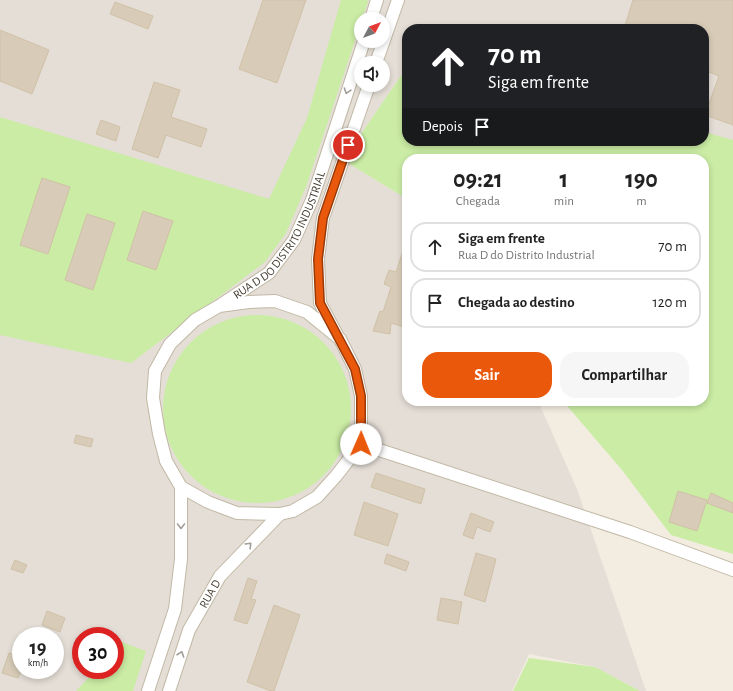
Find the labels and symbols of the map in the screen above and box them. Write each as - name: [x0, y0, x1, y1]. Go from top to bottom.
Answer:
- north arrow: [354, 12, 390, 48]
- one-way arrow: [343, 88, 352, 95]
- pin: [331, 128, 365, 162]
- street label: RUA D DO DISTRITO INDUSTRIAL: [231, 170, 327, 301]
- position arrow: [340, 423, 382, 465]
- one-way arrow: [177, 523, 185, 529]
- one-way arrow: [244, 542, 252, 550]
- street label: RUA D: [197, 577, 223, 610]
- speed limit sign: 30: [72, 627, 124, 679]
- one-way arrow: [176, 651, 185, 658]

